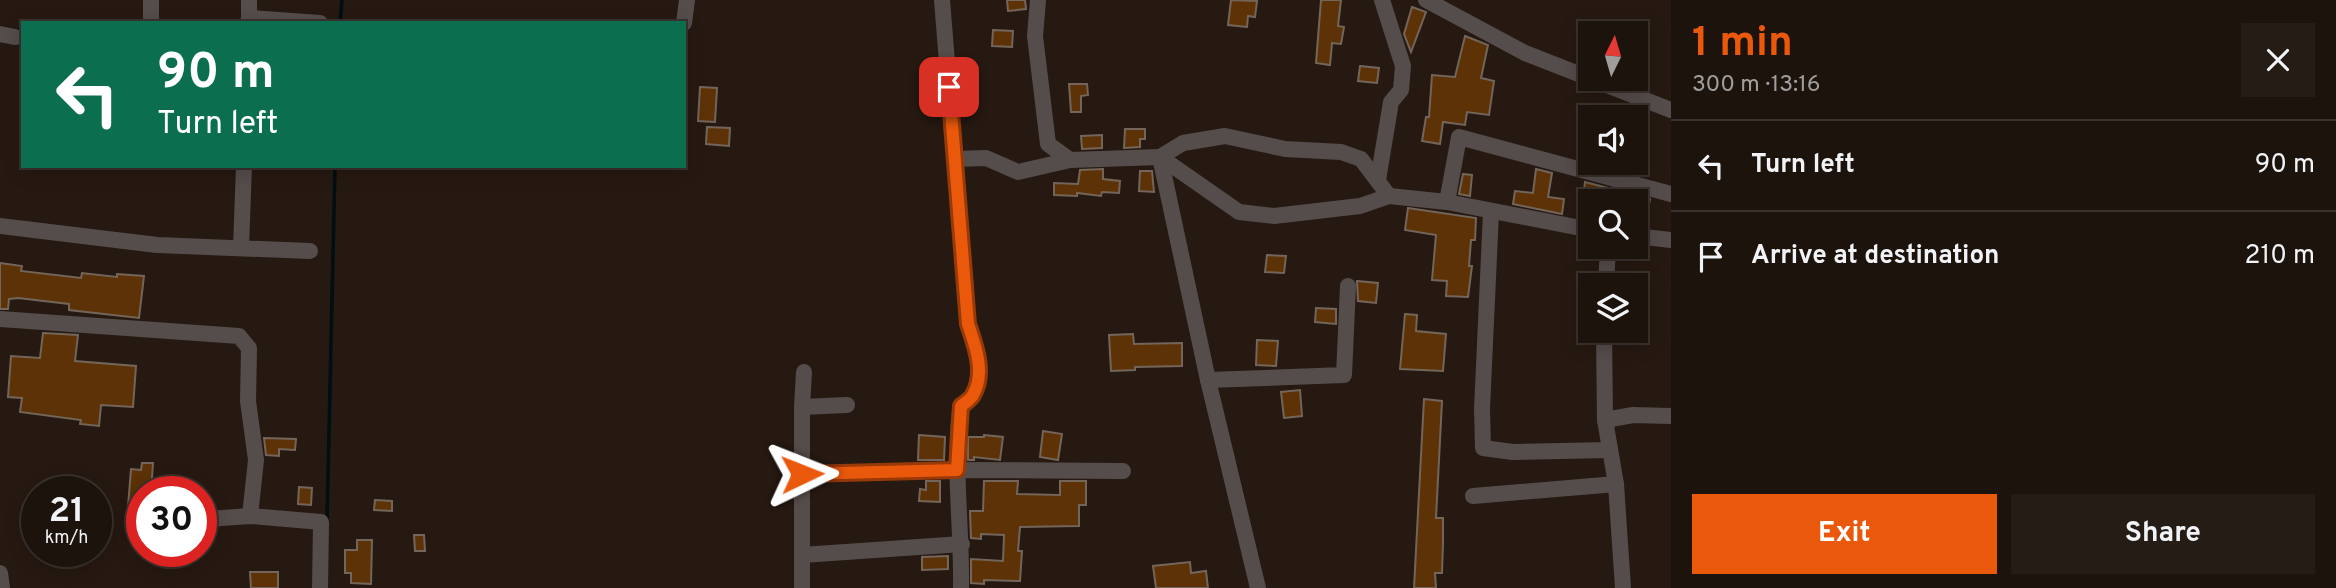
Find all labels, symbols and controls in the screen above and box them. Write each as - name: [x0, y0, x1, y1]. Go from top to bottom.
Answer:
- text: 1 min: [1692, 18, 1793, 71]
- north arrow: [1578, 21, 1648, 91]
- map controls: [1578, 21, 1648, 343]
- button: close: [2241, 23, 2315, 97]
- text: 90 m: [157, 44, 275, 106]
- icon: left: [42, 49, 133, 140]
- pin: [919, 57, 979, 117]
- icon: arrive: [930, 68, 968, 106]
- text: 300 m · 13:16: [1692, 71, 1821, 100]
- text: Turn left: [157, 105, 278, 145]
- button: sound: [1578, 105, 1648, 175]
- icon: left: [1692, 147, 1730, 185]
- text: Turn left: [1751, 149, 1855, 182]
- text: 90 m: [2255, 149, 2315, 182]
- button: search: [1578, 189, 1648, 259]
- icon: arrive: [1692, 238, 1730, 276]
- text: Arrive at destination: [1751, 240, 1999, 273]
- text: 210 m: [2245, 240, 2315, 273]
- button: layers: [1578, 273, 1648, 343]
- position arrow: [765, 437, 839, 511]
- speed limit sign: 30: [126, 476, 217, 567]
- text: 21: [49, 490, 84, 534]
- button: Exit: [1692, 494, 1997, 574]
- button: Share: [2011, 494, 2315, 574]
- text: km/h: [45, 527, 88, 550]

